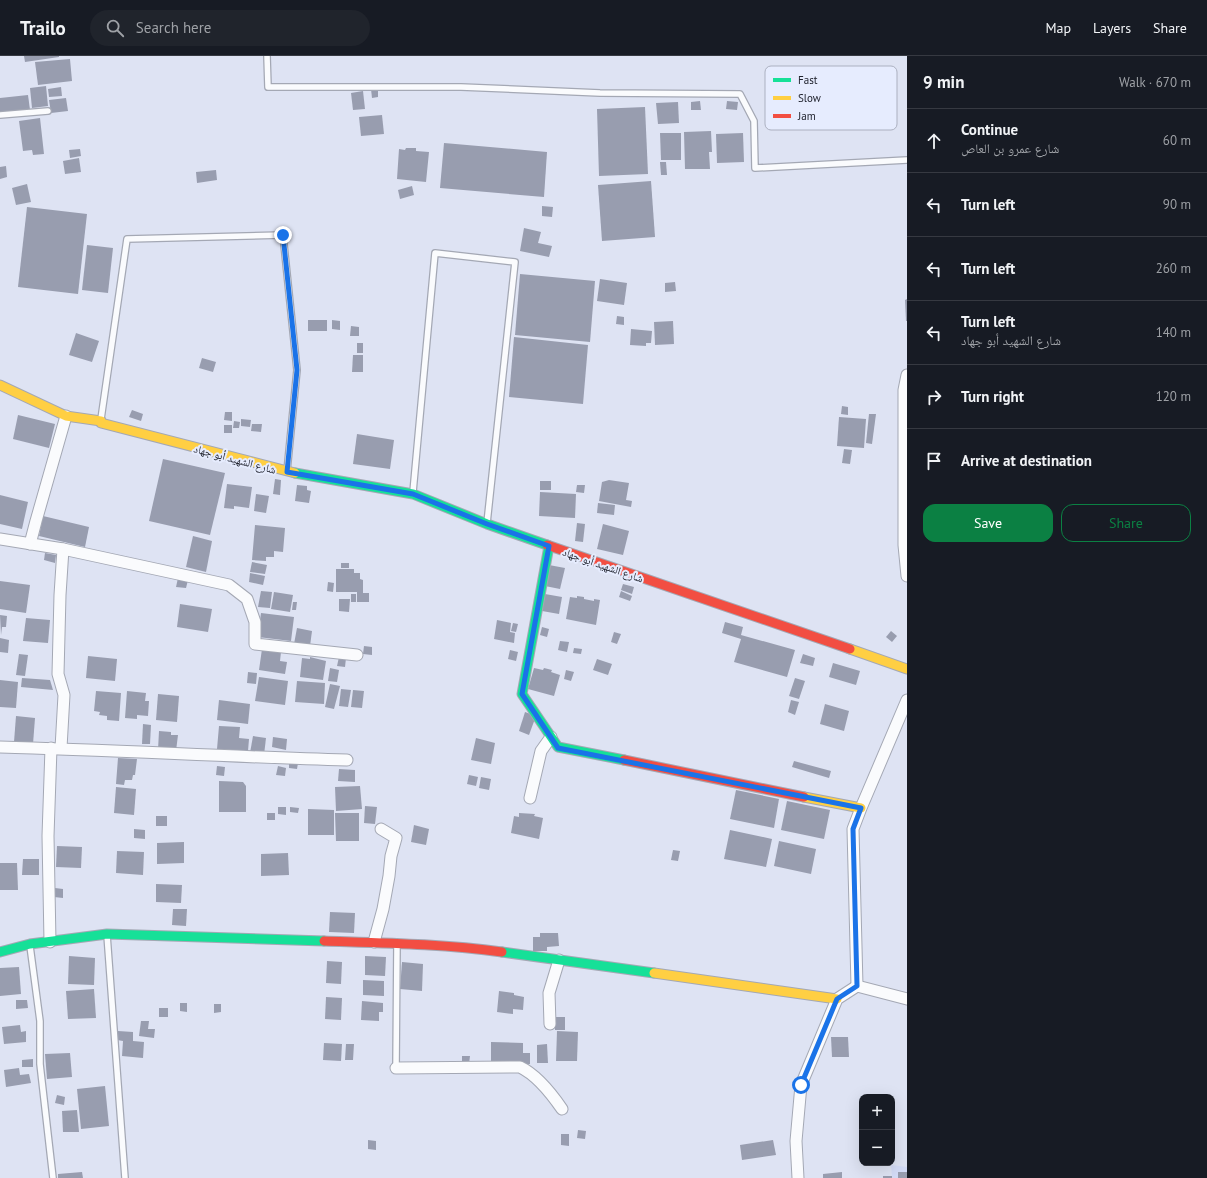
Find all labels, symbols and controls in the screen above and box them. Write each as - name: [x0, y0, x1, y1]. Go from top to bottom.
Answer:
- search box: [90, 10, 370, 46]
- text: Trailo: [20, 16, 66, 40]
- icon: search: [104, 17, 126, 39]
- text: Search here: [136, 18, 211, 37]
- text: Map: [1045, 19, 1071, 37]
- text: Layers: [1093, 19, 1131, 37]
- text: Share: [1153, 19, 1187, 37]
- legend: [765, 66, 897, 130]
- text: 9 min: [923, 71, 964, 93]
- text: Fast: [798, 73, 818, 87]
- text: Walk · 670 m: [1119, 74, 1191, 91]
- text: Slow: [798, 91, 821, 105]
- text: Jam: [797, 109, 816, 123]
- text: Continue: [961, 120, 1018, 139]
- icon: ahead: [923, 130, 945, 152]
- text: 60 m: [1163, 132, 1191, 149]
- text: شارع عمرو بن العاص: [961, 140, 1059, 157]
- icon: left: [923, 194, 945, 216]
- text: Turn left: [961, 195, 1015, 214]
- text: 90 m: [1163, 196, 1191, 213]
- route end: [274, 226, 292, 244]
- icon: left: [923, 258, 945, 280]
- text: Turn left: [961, 259, 1015, 278]
- text: 260 m: [1156, 260, 1191, 277]
- text: Turn left: [961, 312, 1015, 331]
- icon: left: [923, 322, 945, 344]
- text: 140 m: [1156, 324, 1191, 341]
- text: شارع الشهيد أبو جهاد: [961, 332, 1061, 349]
- icon: right: [923, 386, 945, 408]
- text: Turn right: [961, 387, 1024, 406]
- text: 120 m: [1156, 388, 1191, 405]
- street label: شارع الشهيد أبو جهاد: [192, 441, 278, 477]
- icon: arrive: [923, 450, 945, 472]
- text: Arrive at destination: [961, 451, 1092, 470]
- button: Save: [923, 504, 1053, 542]
- button: Share: [1061, 504, 1191, 542]
- street label: شارع الشهيد أبو جهاد: [561, 545, 645, 585]
- route start: [792, 1076, 810, 1094]
- map controls: [859, 1094, 895, 1166]
- button: +: [859, 1094, 895, 1130]
- button: −: [859, 1130, 895, 1166]

